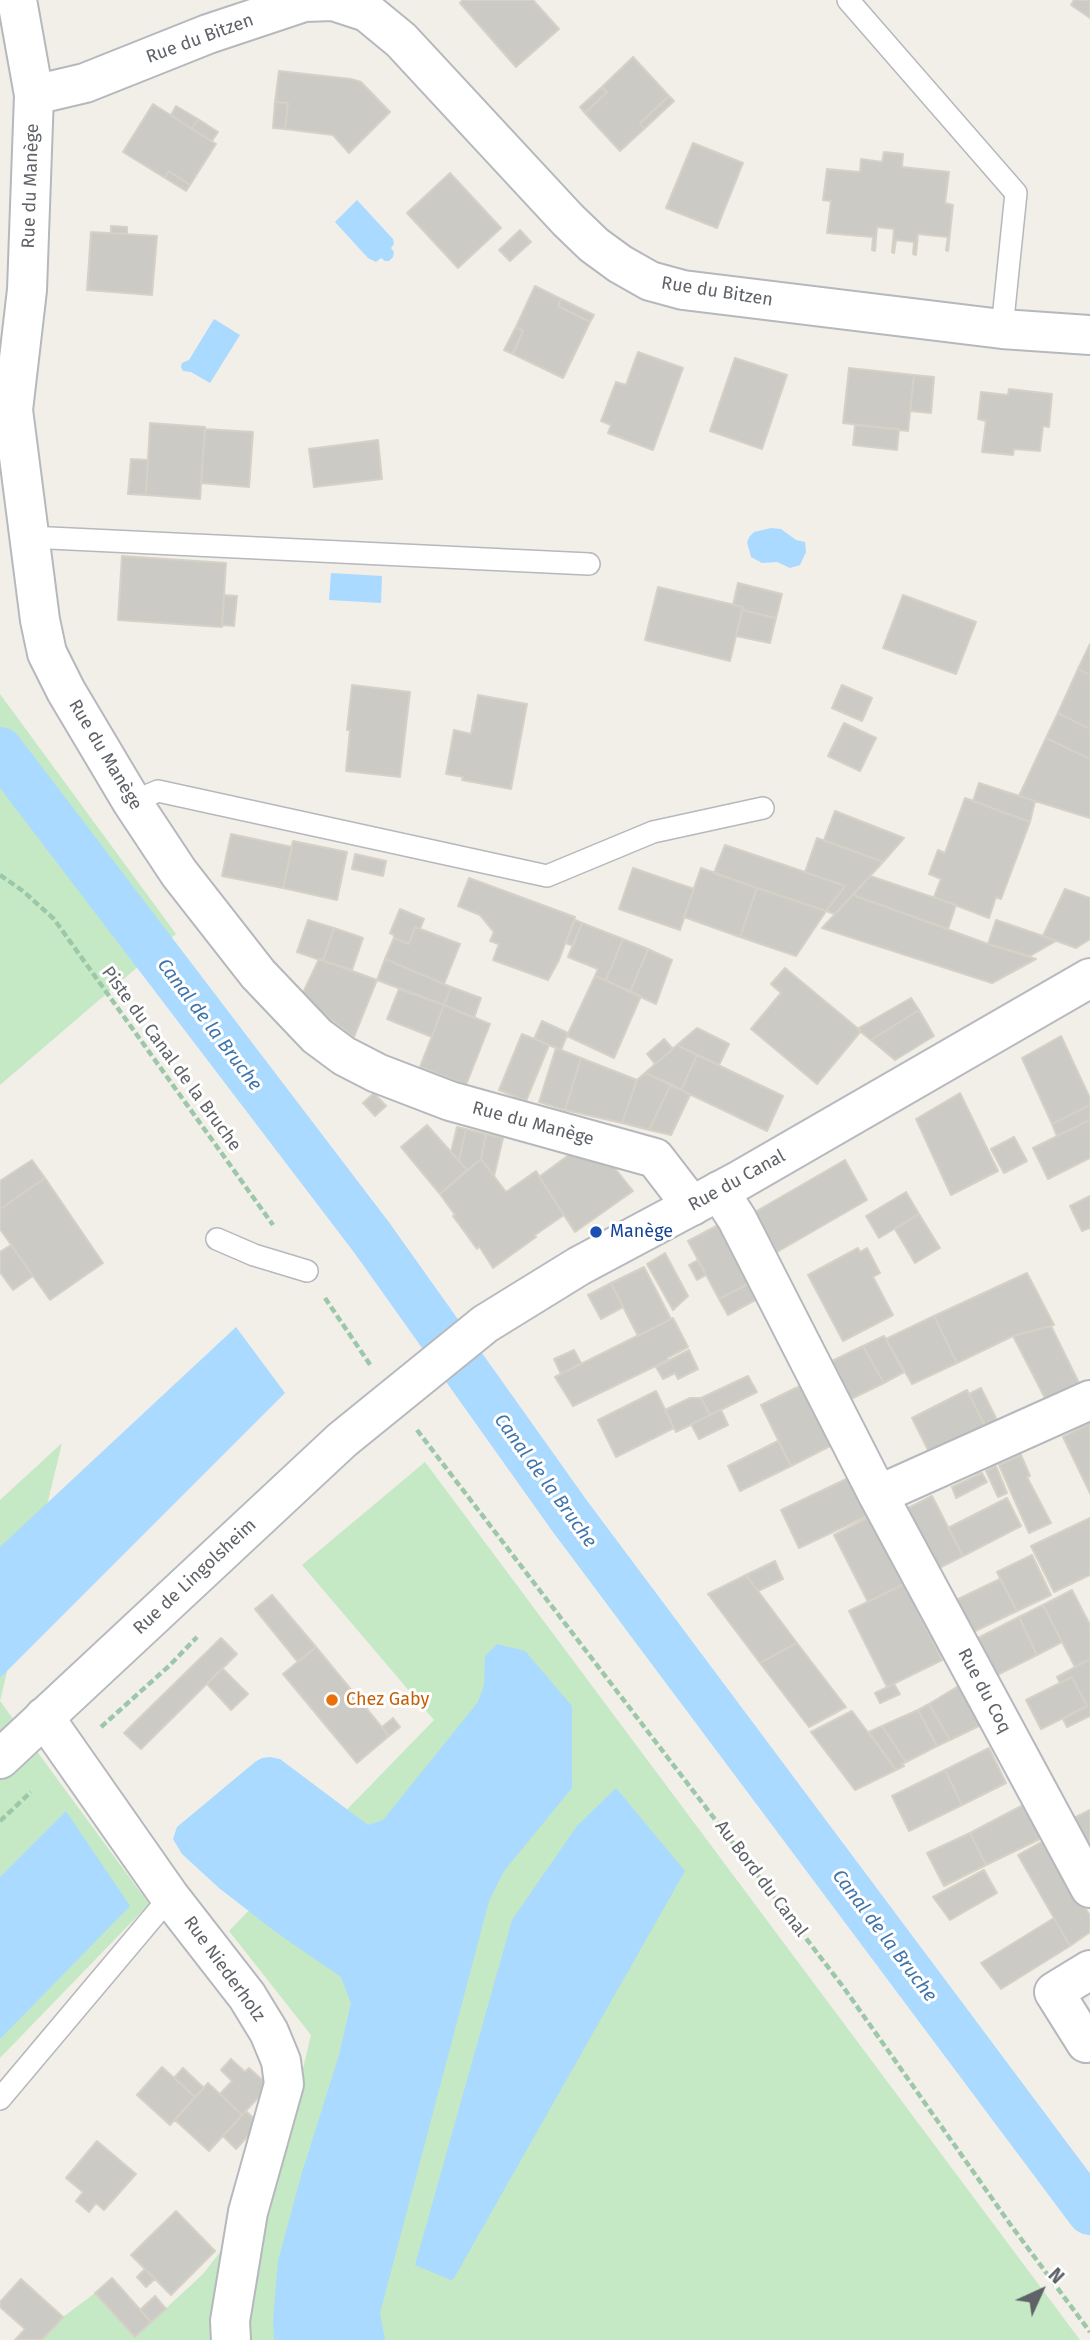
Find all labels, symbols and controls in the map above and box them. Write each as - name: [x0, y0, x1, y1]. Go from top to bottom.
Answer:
- street label: Rue du Bitzen: [143, 10, 257, 68]
- street label: Rue du Manège: [18, 123, 44, 249]
- street label: Rue du Bitzen: [660, 273, 774, 311]
- street label: Rue du Manège: [64, 696, 146, 814]
- water label: Canal de la Bruche: [152, 954, 266, 1096]
- street label: Piste du Canal de la Bruche: [97, 962, 245, 1156]
- street label: Rue du Manège: [470, 1097, 596, 1151]
- street label: Rue du Canal: [685, 1146, 789, 1216]
- place label: Manège: [610, 1221, 673, 1243]
- marker: Manège: [588, 1224, 604, 1240]
- water label: Canal de la Bruche: [489, 1410, 601, 1552]
- street label: Rue de Lingolsheim: [129, 1515, 261, 1639]
- street label: Rue du Coq: [953, 1645, 1015, 1737]
- place label: Chez Gaby: [346, 1689, 429, 1711]
- marker: Chez Gaby: [324, 1692, 340, 1708]
- street label: Au Bord du Canal: [710, 1817, 812, 1941]
- water label: Canal de la Bruche: [827, 1865, 941, 2007]
- street label: Rue Niederholz: [179, 1912, 269, 2026]
- north arrow: [1006, 2256, 1076, 2326]
- text: N: [1044, 2263, 1069, 2288]

